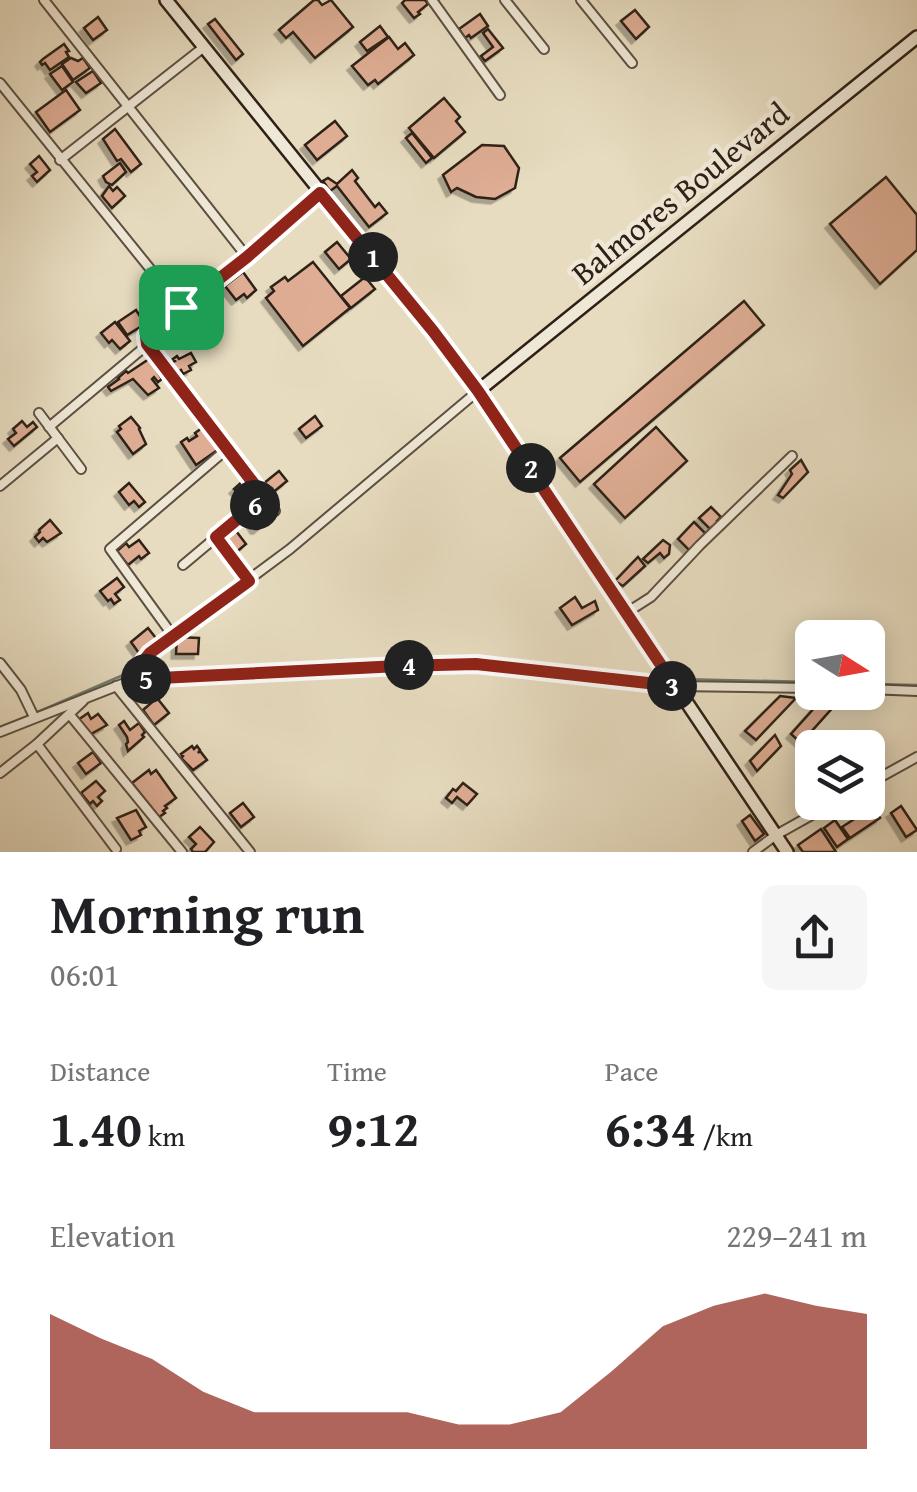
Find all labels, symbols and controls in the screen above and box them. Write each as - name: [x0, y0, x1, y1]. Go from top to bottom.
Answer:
- street label: Balmores Boulevard: [561, 90, 799, 296]
- pin: 1: [348, 232, 398, 282]
- text: 1: [366, 236, 380, 277]
- pin: [139, 265, 224, 350]
- icon: arrive: [154, 280, 209, 335]
- pin: 2: [506, 443, 556, 493]
- text: 2: [524, 447, 538, 488]
- pin: 6: [230, 480, 280, 530]
- text: 6: [248, 484, 262, 525]
- north arrow: [795, 620, 885, 710]
- map controls: [795, 620, 885, 820]
- pin: 4: [384, 640, 434, 690]
- text: 4: [402, 644, 416, 685]
- pin: 5: [121, 654, 171, 704]
- text: 5: [139, 658, 153, 699]
- pin: 3: [647, 661, 697, 711]
- text: 3: [665, 665, 679, 706]
- button: layers: [795, 730, 885, 820]
- text: Morning run: [50, 873, 364, 953]
- button: share: [762, 885, 867, 990]
- text: 06:01: [50, 951, 119, 998]
- text: Distance: [50, 1050, 150, 1091]
- text: Time: [327, 1050, 387, 1091]
- text: Pace: [605, 1050, 659, 1091]
- text: 1.40: [50, 1091, 142, 1164]
- text: 9:12: [327, 1091, 419, 1164]
- text: 6:34: [605, 1091, 697, 1164]
- text: km: [142, 1115, 185, 1156]
- text: /km: [697, 1115, 753, 1156]
- text: Elevation: [50, 1212, 175, 1259]
- text: 229–241 m: [726, 1212, 867, 1259]

